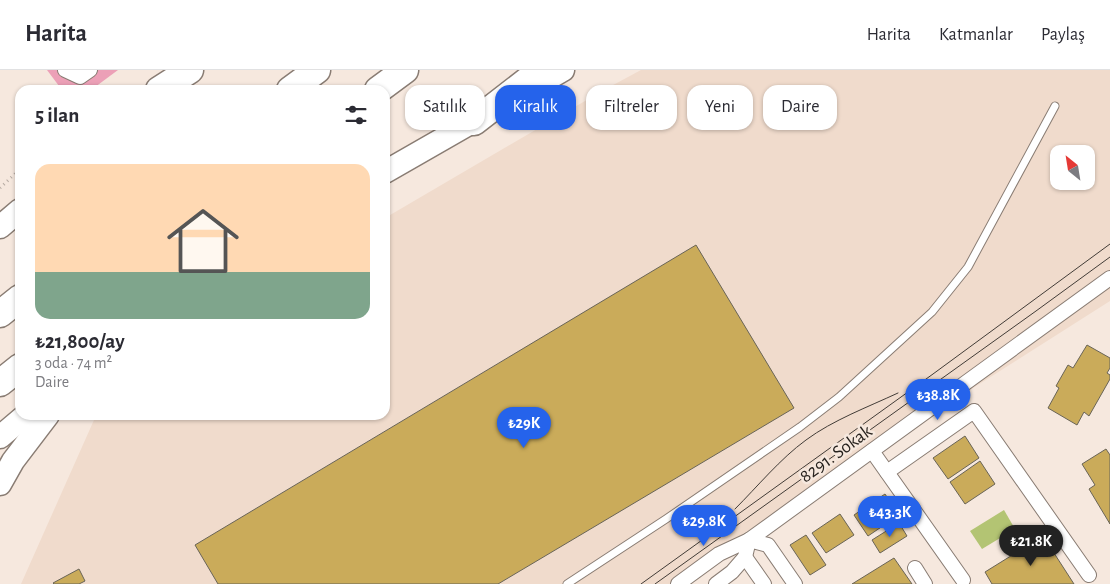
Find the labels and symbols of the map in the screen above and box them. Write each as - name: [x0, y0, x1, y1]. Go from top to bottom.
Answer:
- north arrow: [1050, 145, 1095, 190]
- pin: ₺38.8K: [897, 378, 979, 421]
- pin: ₺29K: [494, 406, 554, 449]
- street label: 8291. Sokak: [796, 421, 876, 486]
- pin: ₺43.3K: [849, 496, 931, 538]
- pin: ₺29.8K: [663, 504, 745, 547]
- pin: ₺21.8K: [990, 524, 1072, 567]

